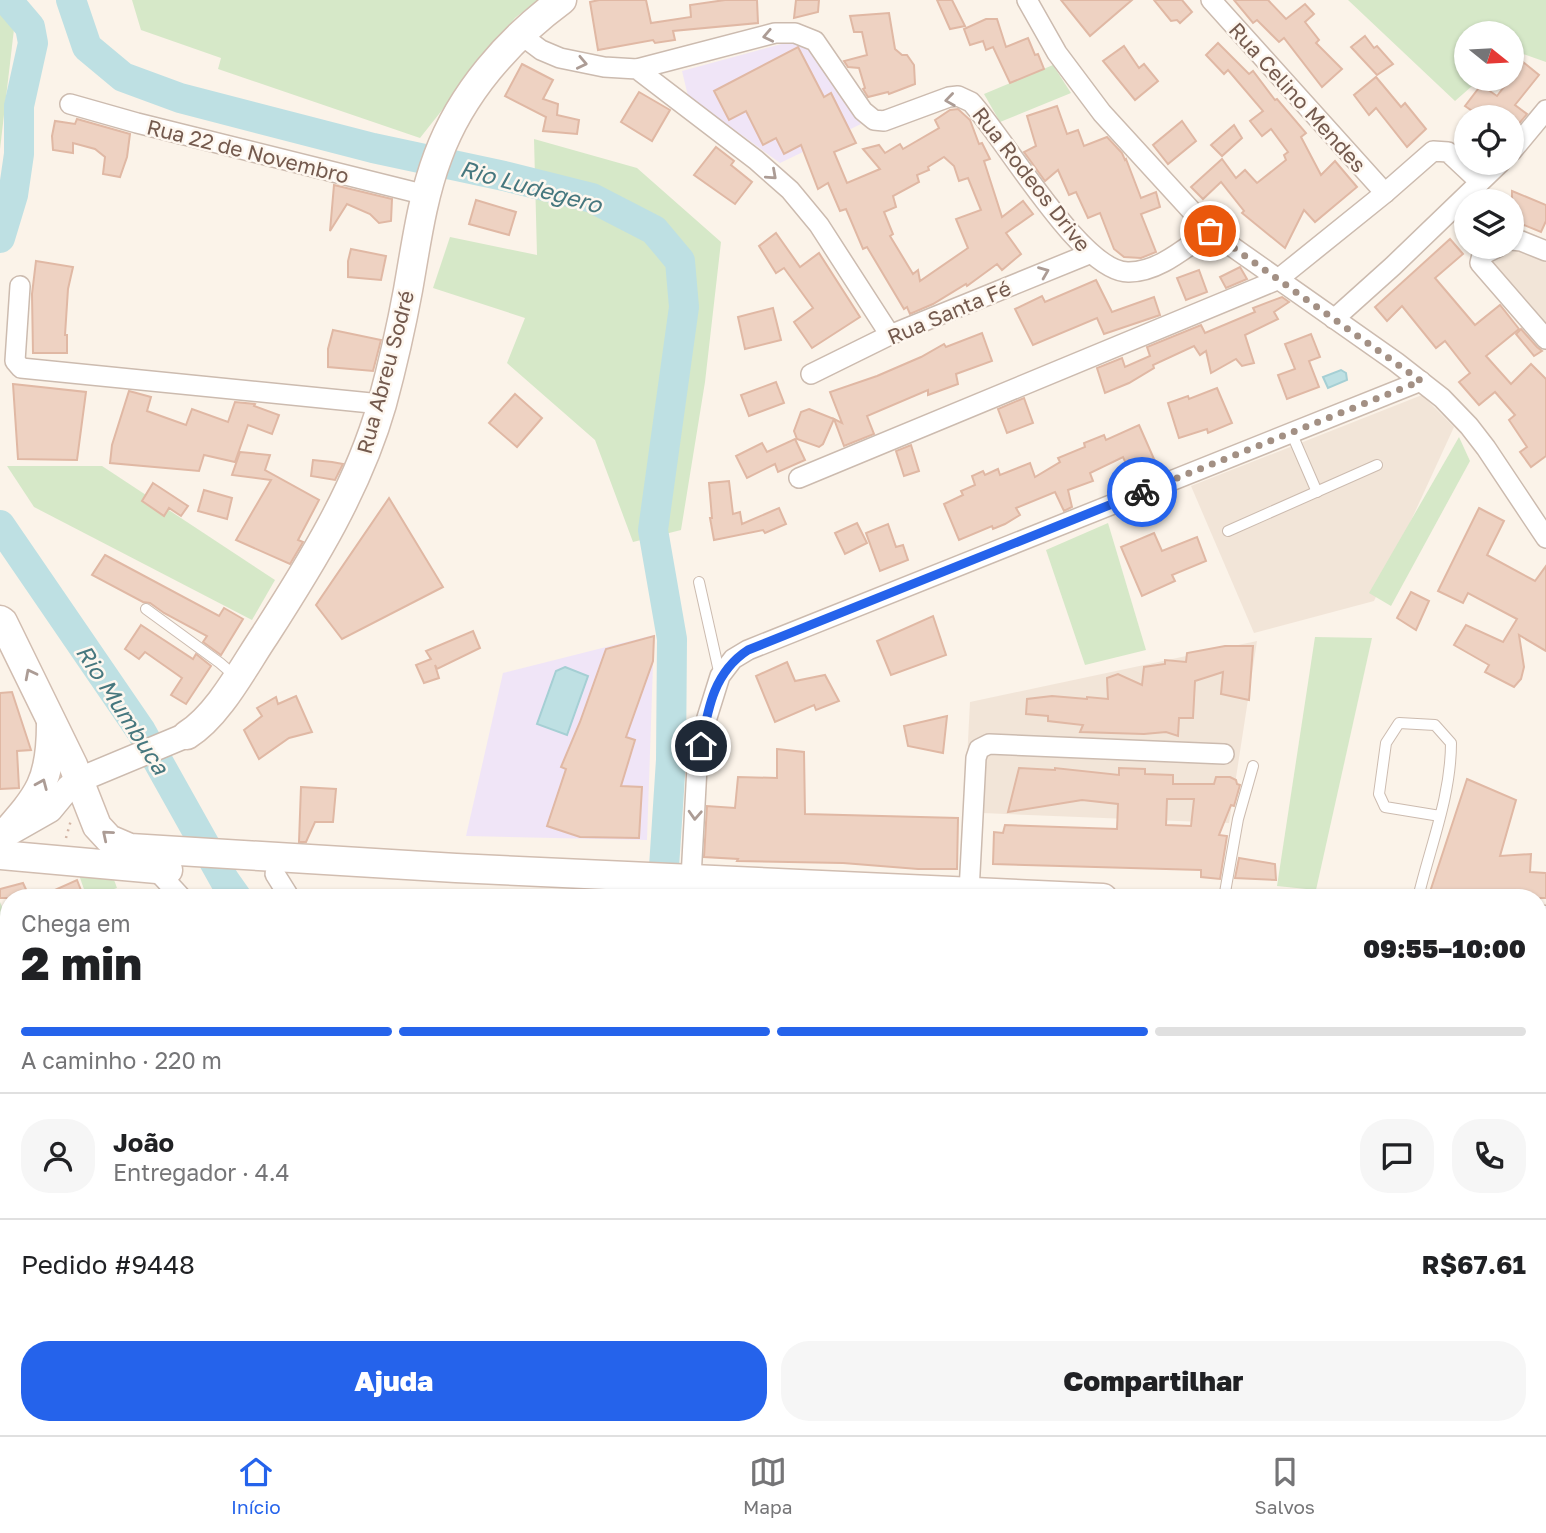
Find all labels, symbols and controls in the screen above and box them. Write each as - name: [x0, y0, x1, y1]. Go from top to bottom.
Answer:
- street label: Rua Celino Mendes: [1224, 17, 1372, 177]
- north arrow: [1454, 21, 1524, 91]
- map controls: [1454, 21, 1524, 259]
- one-way arrow: [762, 27, 774, 42]
- one-way arrow: [576, 54, 588, 69]
- one-way arrow: [944, 92, 955, 107]
- street label: Rua Rodeos Drive: [967, 101, 1097, 257]
- button: locate: [1454, 105, 1524, 175]
- street label: Rua 22 de Novembro: [144, 113, 352, 189]
- water label: Rio Ludegero: [457, 154, 606, 219]
- one-way arrow: [764, 166, 777, 179]
- button: layers: [1454, 189, 1524, 259]
- pin: [1180, 201, 1240, 261]
- icon: bag: [1191, 212, 1229, 250]
- one-way arrow: [1037, 267, 1049, 281]
- street label: Rua Santa Fé: [883, 274, 1015, 350]
- street label: Rua Abreu Sodré: [351, 288, 419, 456]
- courier: [1107, 457, 1177, 527]
- icon: bike: [1123, 473, 1161, 511]
- water label: Rio Mumbuca: [71, 639, 176, 780]
- one-way arrow: [24, 668, 38, 681]
- pin: [671, 716, 731, 776]
- icon: home: [682, 727, 720, 765]
- one-way arrow: [33, 778, 47, 790]
- one-way arrow: [687, 809, 702, 820]
- one-way arrow: [103, 831, 115, 844]
- text: Chega em: [21, 909, 131, 937]
- text: 09:55–10:00: [1363, 933, 1526, 964]
- text: 2 min: [21, 935, 142, 990]
- text: A caminho · 220 m: [21, 1046, 222, 1074]
- button: person: [21, 1119, 95, 1193]
- button: chat: [1360, 1119, 1434, 1193]
- button: phone: [1452, 1119, 1526, 1193]
- text: João: [113, 1127, 174, 1158]
- text: Entregador · 4.4: [113, 1158, 290, 1186]
- text: Pedido #9448: [21, 1249, 195, 1280]
- text: R$67.61: [1422, 1249, 1526, 1280]
- button: Ajuda: [21, 1341, 767, 1421]
- button: Compartilhar: [781, 1341, 1526, 1421]
- tab: Início: [231, 1453, 281, 1518]
- tab: Mapa: [743, 1453, 792, 1518]
- tab: Salvos: [1255, 1453, 1315, 1518]

